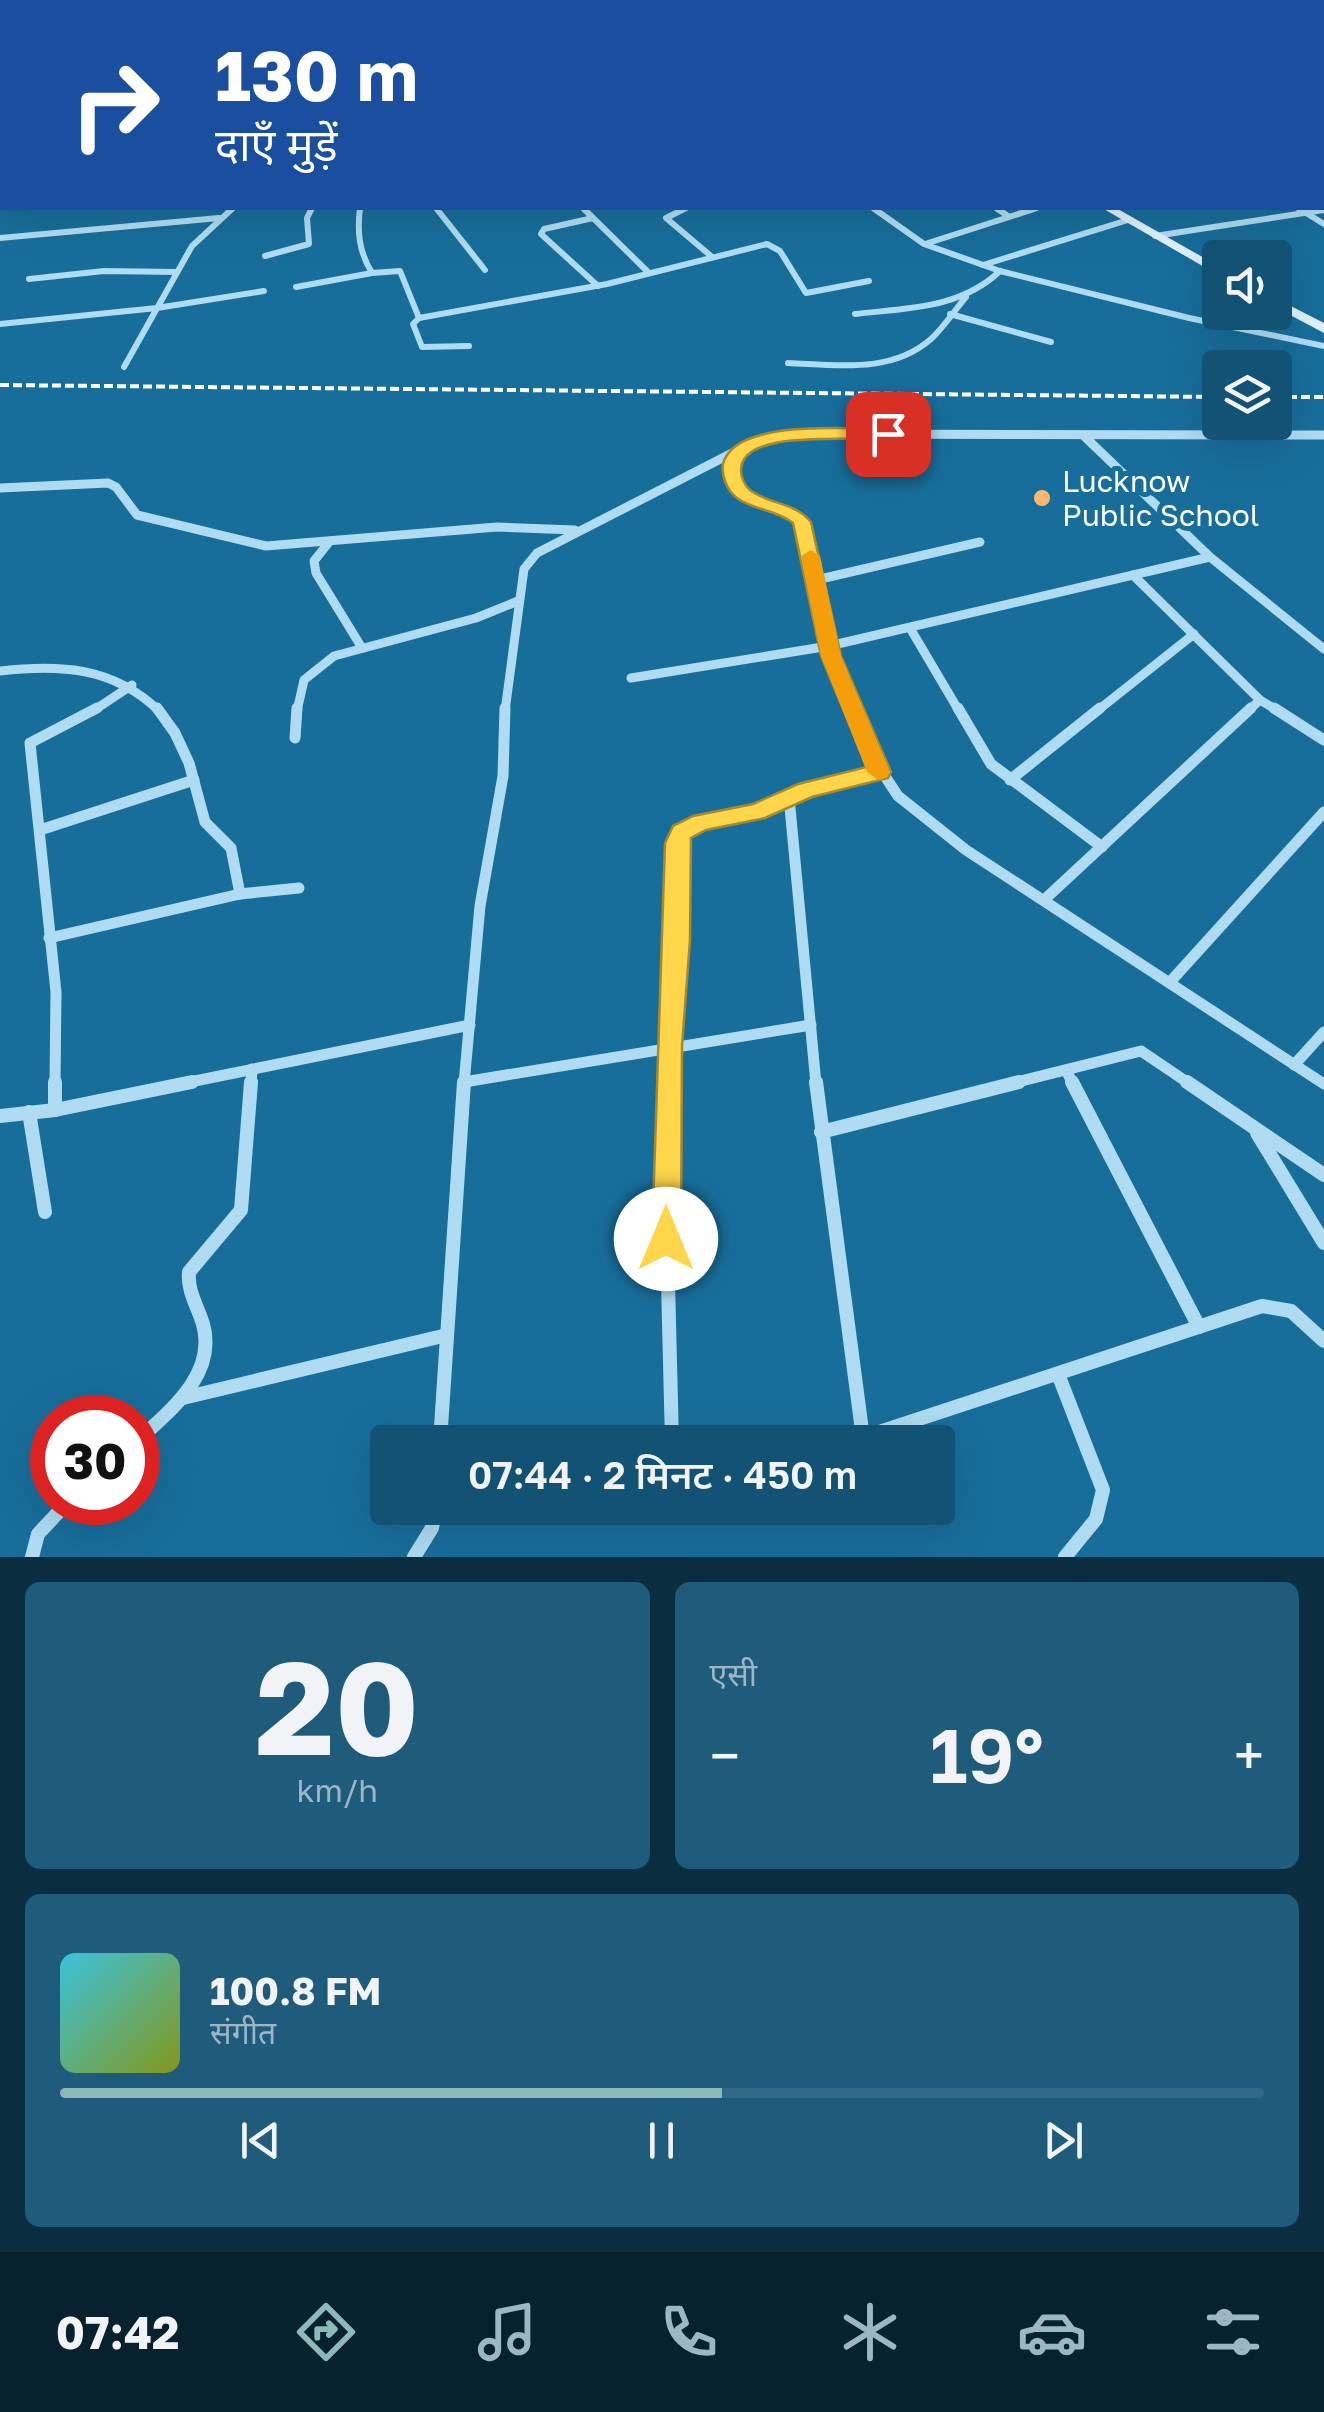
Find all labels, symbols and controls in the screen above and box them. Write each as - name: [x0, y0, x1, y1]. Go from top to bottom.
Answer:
- text: 130 m: [215, 32, 418, 116]
- icon: right: [50, 40, 180, 170]
- text: दाएँ मुड़ें: [215, 117, 338, 171]
- map controls: [1202, 240, 1292, 440]
- button: sound: [1202, 240, 1292, 330]
- button: layers: [1202, 350, 1292, 440]
- pin: [846, 392, 931, 477]
- icon: arrive: [861, 407, 916, 462]
- place label: Lucknow Public School: [1062, 463, 1259, 533]
- marker: Lucknow Public School: [1031, 487, 1053, 509]
- position arrow: [614, 1187, 718, 1291]
- speed limit sign: 30: [30, 1395, 160, 1525]
- text: 07:44 · 2 मिनट · 450 m: [468, 1452, 857, 1497]
- text: 20: [255, 1628, 419, 1784]
- text: एसी: [710, 1655, 757, 1693]
- text: 19°: [930, 1709, 1044, 1800]
- text: −: [710, 1722, 740, 1788]
- text: +: [1234, 1722, 1264, 1788]
- text: km/h: [297, 1771, 378, 1809]
- text: 100.8 FM: [210, 1968, 381, 2013]
- text: संगीत: [210, 2013, 276, 2051]
- icon: previous: [233, 2113, 288, 2168]
- icon: pause: [634, 2113, 689, 2168]
- icon: next: [1036, 2113, 1091, 2168]
- icon: directions: [291, 2297, 361, 2367]
- icon: music: [472, 2297, 542, 2367]
- icon: phone: [654, 2297, 724, 2367]
- icon: climate: [835, 2297, 905, 2367]
- icon: car: [1017, 2297, 1087, 2367]
- icon: filters: [1198, 2297, 1268, 2367]
- text: 07:42: [56, 2305, 179, 2359]

